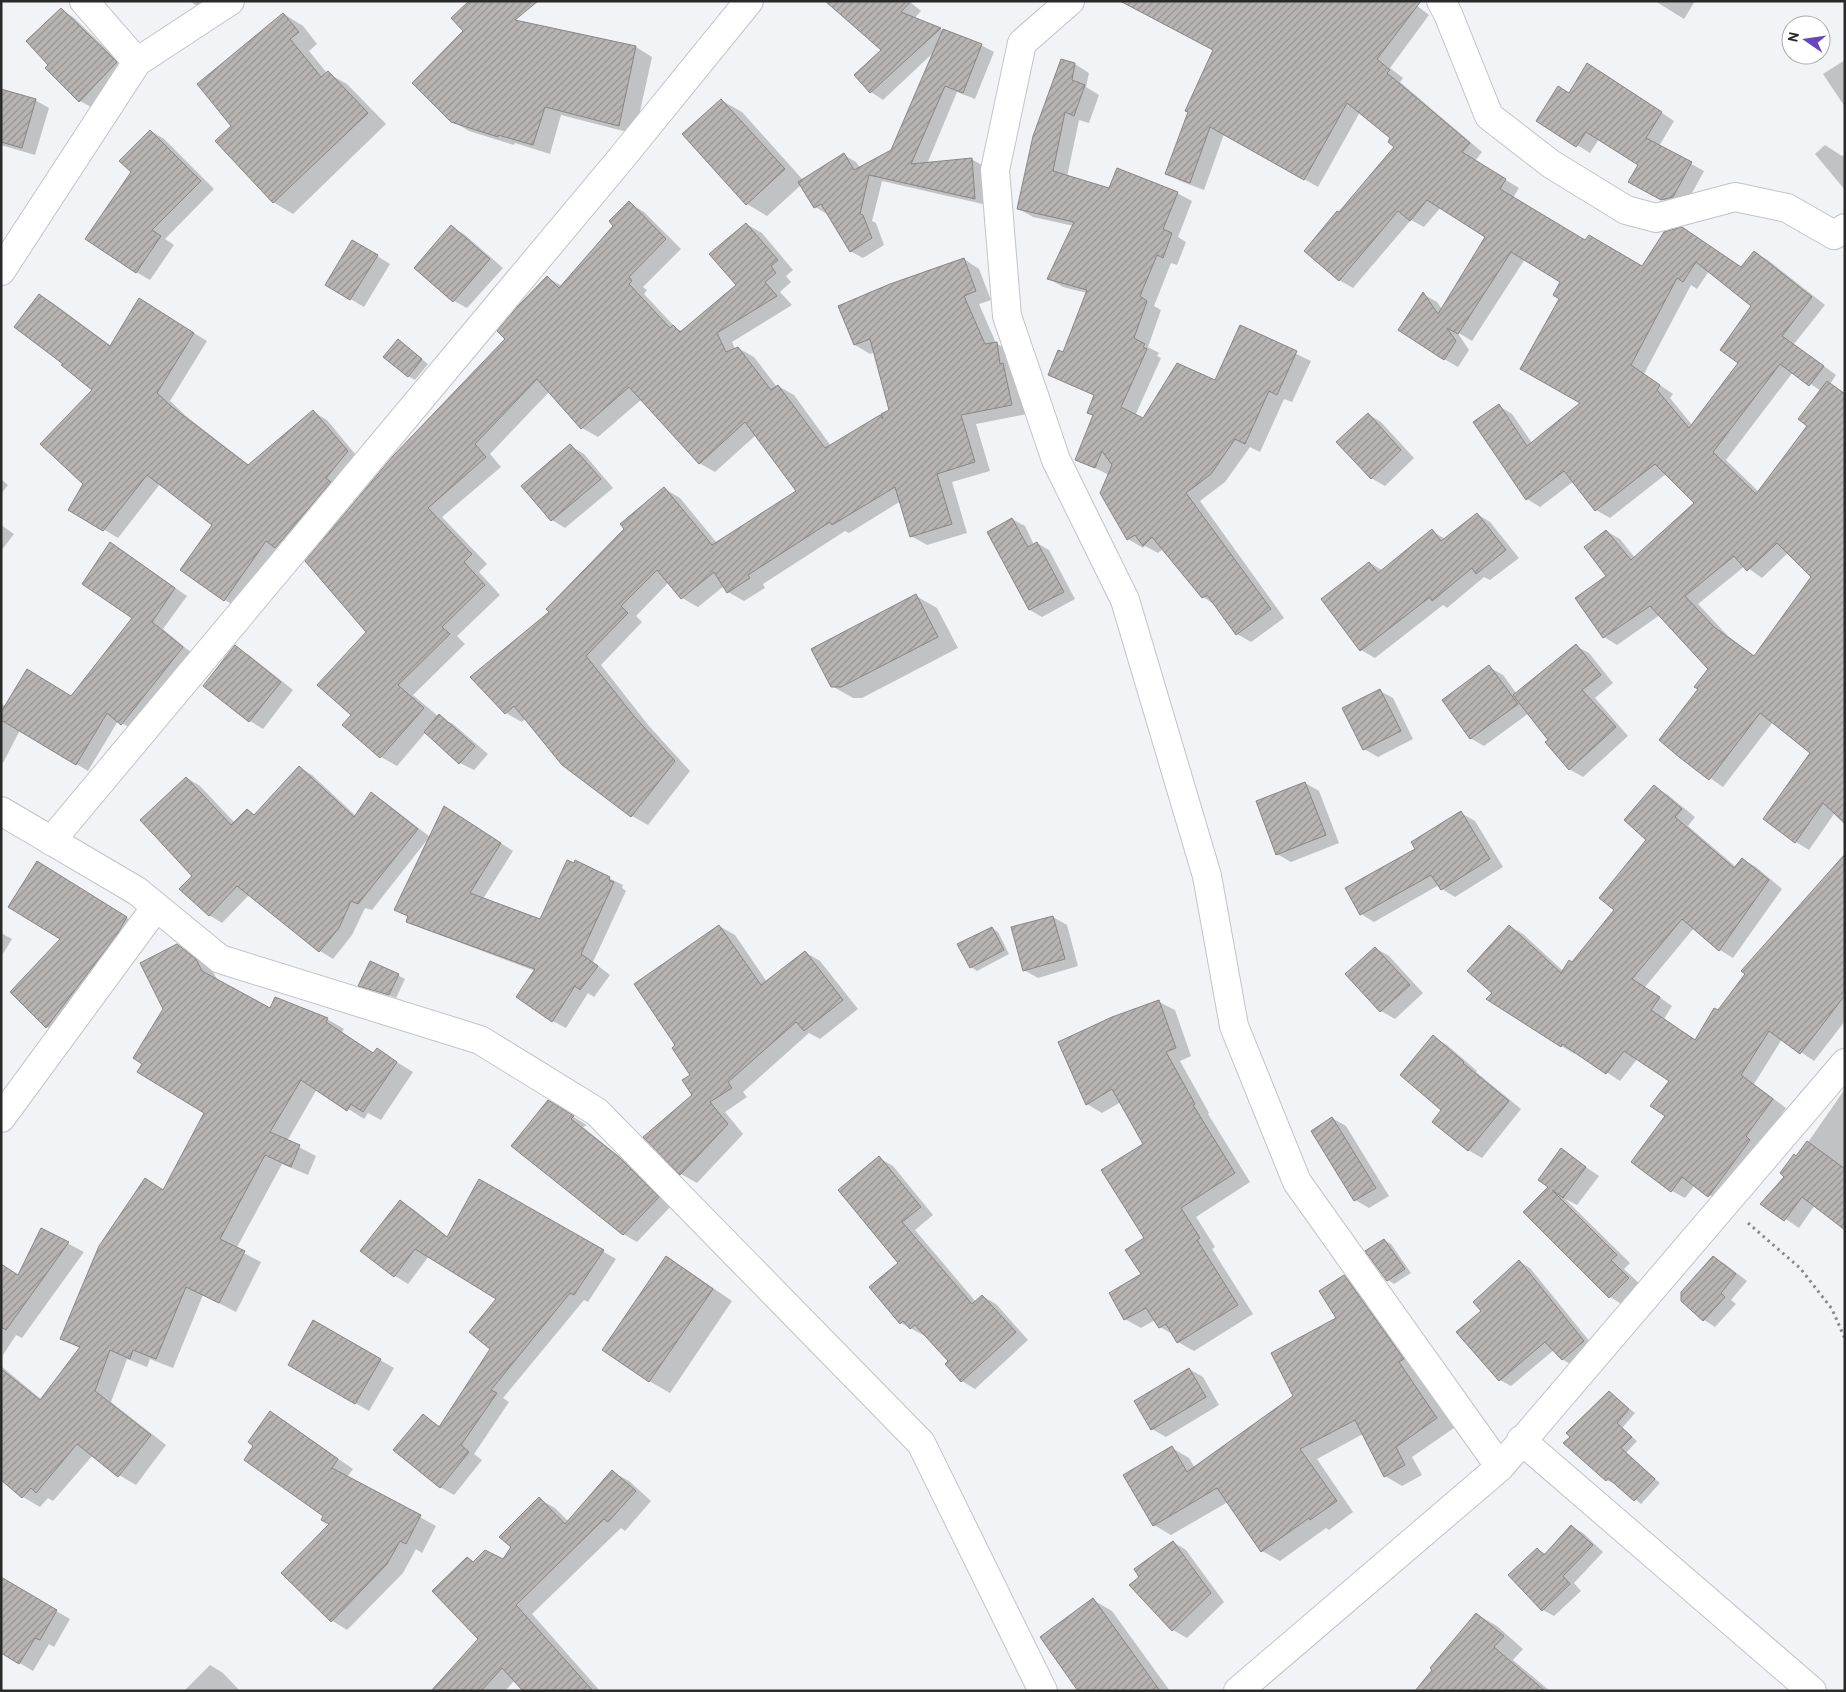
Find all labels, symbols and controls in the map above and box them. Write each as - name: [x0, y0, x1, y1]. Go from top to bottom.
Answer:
- north arrow: [1781, 15, 1831, 65]
- text: N: [1785, 31, 1804, 44]

